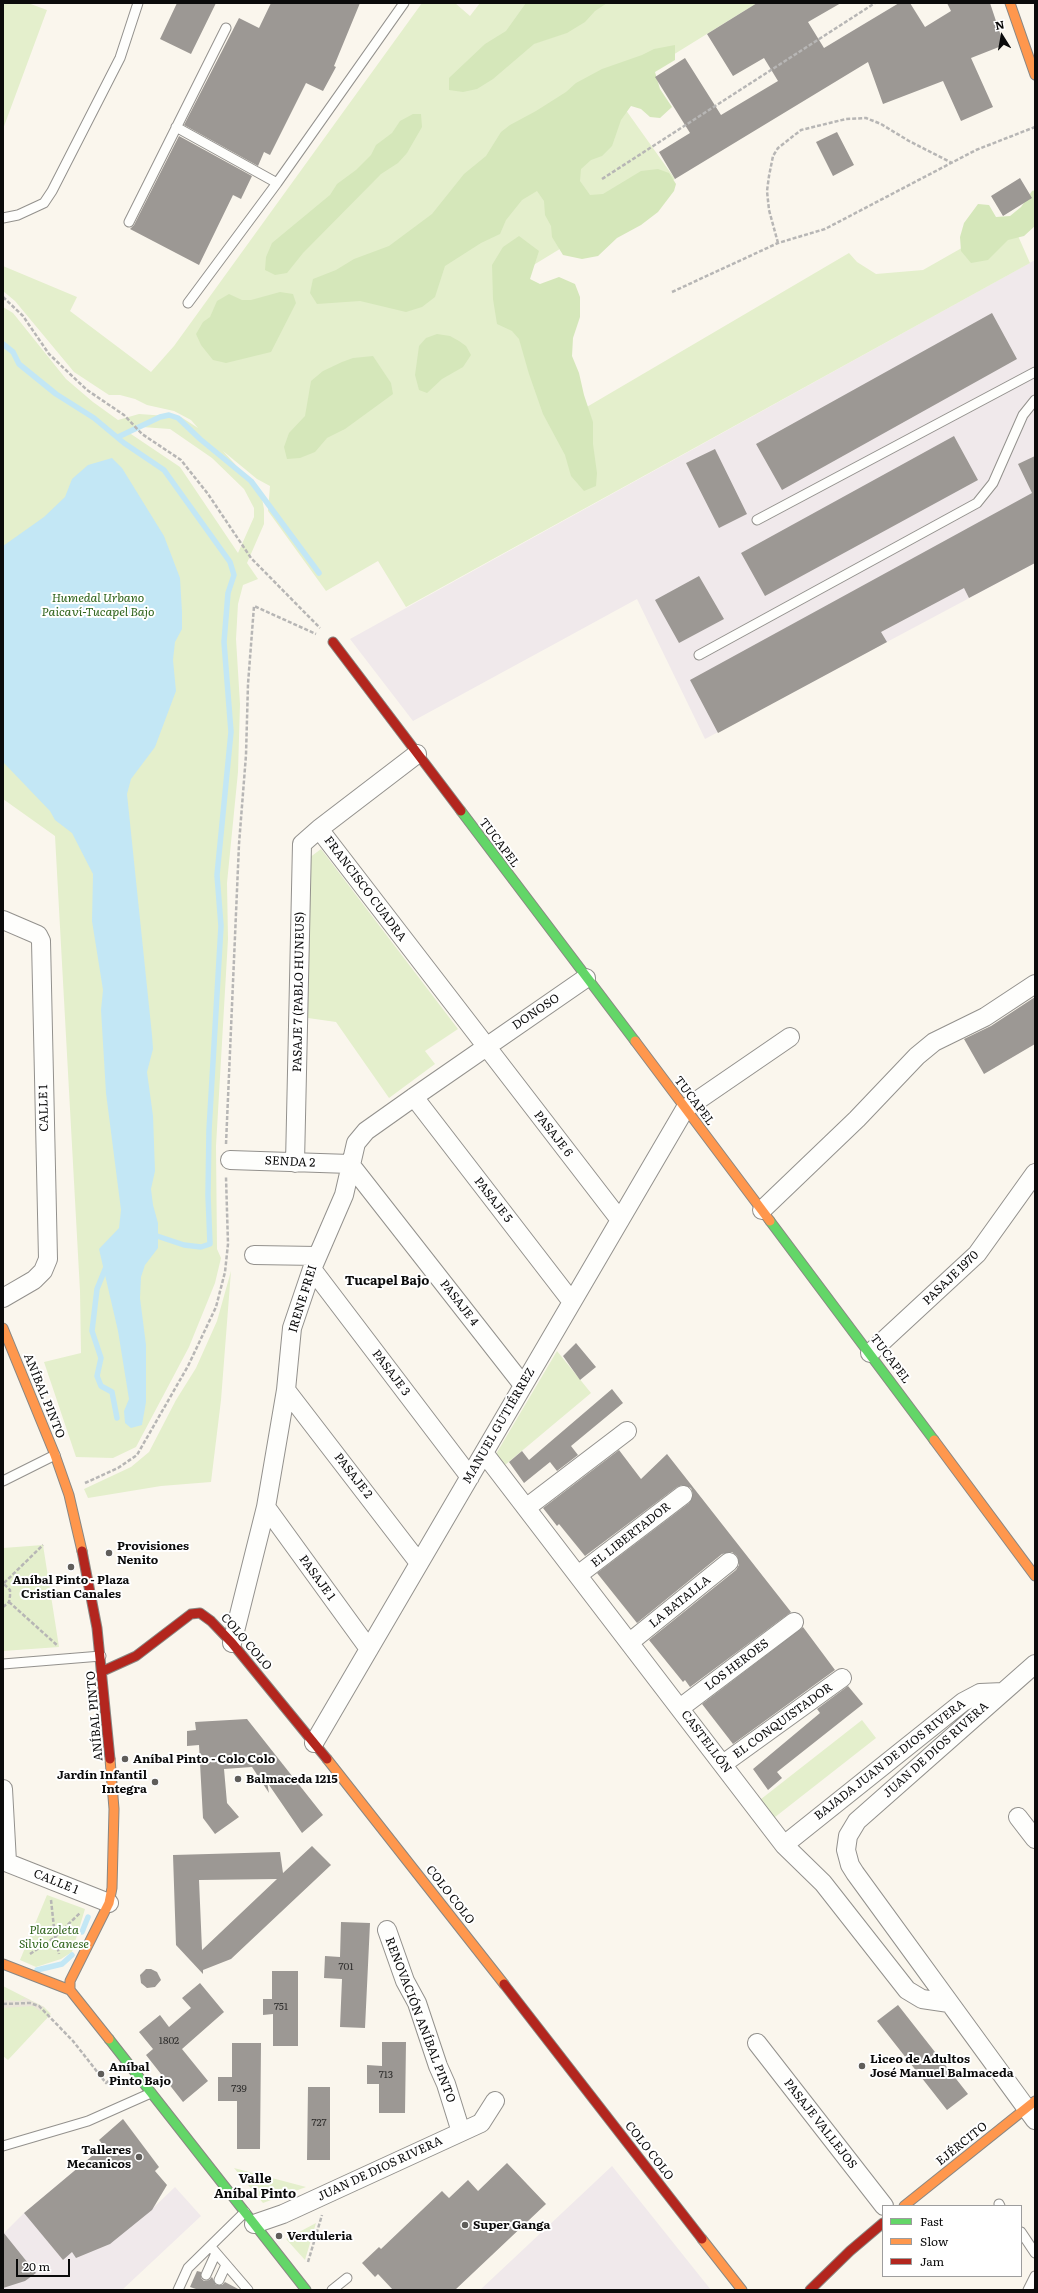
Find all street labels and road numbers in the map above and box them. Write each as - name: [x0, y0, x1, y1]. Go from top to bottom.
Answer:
- street label: TUCAPEL: [476, 815, 522, 871]
- street label: FRANCISCO CUADRA: [321, 834, 409, 944]
- street label: PASAJE 7 (PABLO HUNEUS): [290, 912, 308, 1072]
- street label: DONOSO: [510, 991, 562, 1033]
- street label: TUCAPEL: [671, 1073, 717, 1129]
- street label: CALLE 1: [36, 1084, 52, 1132]
- street label: PASAJE 6: [531, 1108, 575, 1160]
- street label: SENDA 2: [264, 1153, 316, 1171]
- street label: PASAJE 5: [471, 1174, 515, 1226]
- street label: PASAJE 1970: [920, 1248, 982, 1308]
- street label: IRENE FREI: [286, 1263, 320, 1335]
- street label: PASAJE 4: [437, 1277, 481, 1329]
- street label: TUCAPEL: [867, 1331, 913, 1387]
- street label: PASAJE 3: [369, 1347, 413, 1399]
- street label: ANÍBAL PINTO: [20, 1351, 68, 1441]
- street label: MANUEL GUTIÉRREZ: [460, 1366, 538, 1486]
- street label: PASAJE 2: [331, 1450, 375, 1502]
- street label: EL LIBERTADOR: [588, 1499, 674, 1571]
- street label: PASAJE 1: [296, 1552, 338, 1604]
- street label: LA BATALLA: [646, 1573, 714, 1631]
- street label: COLO COLO: [217, 1611, 275, 1673]
- street label: LOS HEROES: [702, 1636, 772, 1694]
- street label: ANÍBAL PINTO: [84, 1670, 106, 1762]
- street label: EL CONQUISTADOR: [731, 1680, 835, 1762]
- street label: BAJADA JUAN DE DIOS RIVERA: [812, 1697, 968, 1823]
- street label: JUAN DE DIOS RIVERA: [881, 1699, 991, 1801]
- street label: CASTELLÓN: [678, 1708, 734, 1776]
- street label: COLO COLO: [423, 1863, 477, 1927]
- street label: CALLE 1: [31, 1866, 81, 1898]
- street label: RENOVACIÓN ANÍBAL PINTO: [382, 1935, 458, 2105]
- street label: PASAJE VALLEJOS: [780, 2076, 860, 2172]
- street label: COLO COLO: [622, 2119, 676, 2183]
- street label: EJÉRCITO: [934, 2119, 990, 2169]
- street label: JUAN DE DIOS RIVERA: [315, 2134, 445, 2204]

